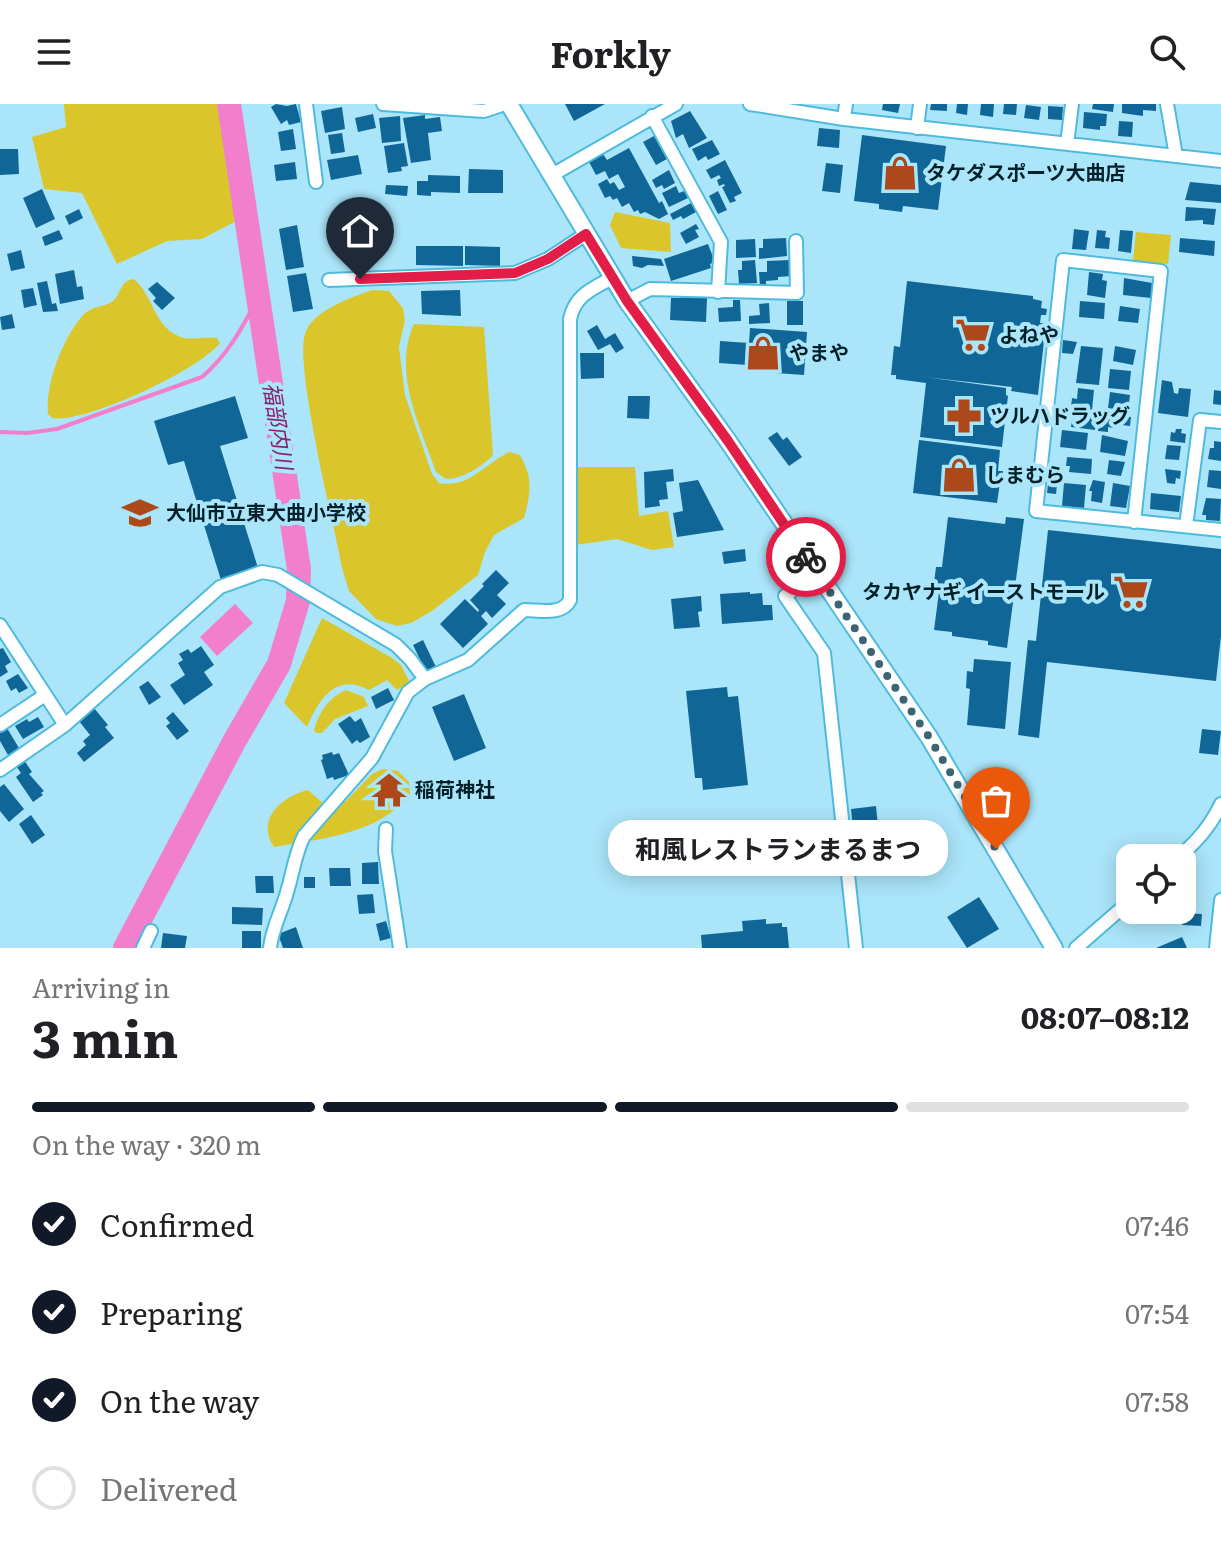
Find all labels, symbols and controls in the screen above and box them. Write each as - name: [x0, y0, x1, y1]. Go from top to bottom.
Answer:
- text: Forkly: [550, 26, 671, 79]
- icon: menu: [32, 30, 76, 74]
- icon: search: [1145, 30, 1189, 74]
- shop icon: タケダスポーツ大曲店: [881, 154, 919, 192]
- place label: タケダスポーツ大曲店: [926, 156, 1126, 186]
- pin: [326, 197, 394, 279]
- icon: home: [338, 209, 382, 253]
- supermarket icon: よねや: [954, 316, 992, 354]
- place label: よねや: [999, 318, 1059, 348]
- shop icon: やまや: [744, 334, 782, 372]
- place label: やまや: [789, 336, 849, 366]
- water label: 福部内川: [256, 380, 303, 474]
- pharmacy icon: ツルハドラッグ: [945, 397, 983, 435]
- place label: ツルハドラッグ: [990, 399, 1130, 429]
- shop icon: しまむら: [940, 456, 978, 494]
- place label: しまむら: [985, 458, 1065, 488]
- school or university icon: 大仙市立東大曲小学校: [121, 494, 159, 532]
- place label: 大仙市立東大曲小学校: [166, 496, 366, 526]
- courier: [766, 517, 846, 597]
- icon: bike: [784, 535, 828, 579]
- supermarket icon: タカヤナギ イーストモール: [1112, 573, 1150, 611]
- place label: タカヤナギ イーストモール: [862, 575, 1105, 605]
- pin: [962, 767, 1030, 849]
- temple icon: 稲荷神社: [370, 771, 408, 809]
- place label: 稲荷神社: [415, 773, 495, 803]
- icon: bag: [974, 779, 1018, 823]
- callout: 和風レストランまるまつ: [608, 821, 948, 877]
- text: 和風レストランまるまつ: [635, 828, 921, 867]
- map controls: [1116, 844, 1196, 924]
- button: locate: [1116, 844, 1196, 924]
- text: Arriving in: [32, 967, 170, 1006]
- text: 08:07–08:12: [1021, 994, 1189, 1038]
- text: 3 min: [32, 997, 178, 1074]
- text: On the way · 320 m: [32, 1124, 261, 1163]
- icon: check: [32, 1202, 76, 1246]
- text: Confirmed: [100, 1202, 254, 1246]
- text: 07:46: [1125, 1205, 1189, 1244]
- icon: check: [32, 1290, 76, 1334]
- text: Preparing: [100, 1290, 242, 1334]
- text: 07:54: [1125, 1293, 1189, 1332]
- icon: check: [32, 1378, 76, 1422]
- text: On the way: [100, 1378, 259, 1422]
- text: 07:58: [1125, 1381, 1189, 1420]
- text: Delivered: [100, 1466, 237, 1510]

